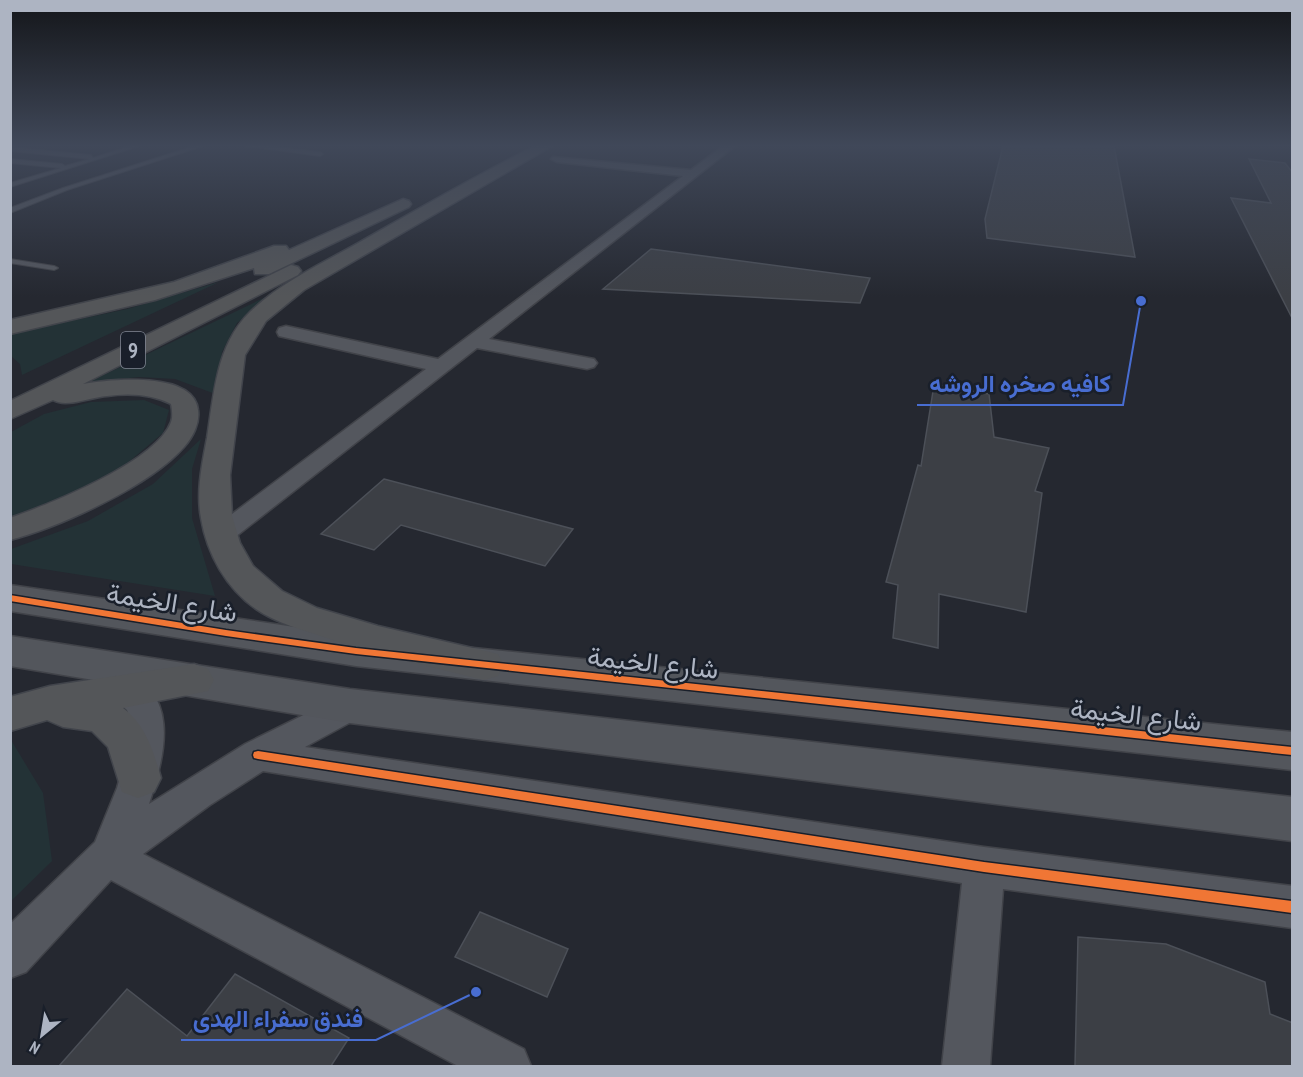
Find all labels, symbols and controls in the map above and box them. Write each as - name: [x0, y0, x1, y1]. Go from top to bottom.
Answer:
- road number: 9: [121, 332, 145, 368]
- callout: كافيه صخره الروشه: [917, 363, 1123, 405]
- text: كافيه صخره الروشه: [929, 368, 1111, 399]
- street label: شارع الخيمة: [104, 575, 240, 631]
- street label: شارع الخيمة: [585, 638, 720, 688]
- street label: شارع الخيمة: [1068, 690, 1203, 740]
- callout: فندق سفراء الهدى: [181, 998, 376, 1040]
- text: فندق سفراء الهدى: [193, 1003, 363, 1034]
- north arrow: [12, 1005, 72, 1065]
- text: N: [26, 1037, 43, 1059]

